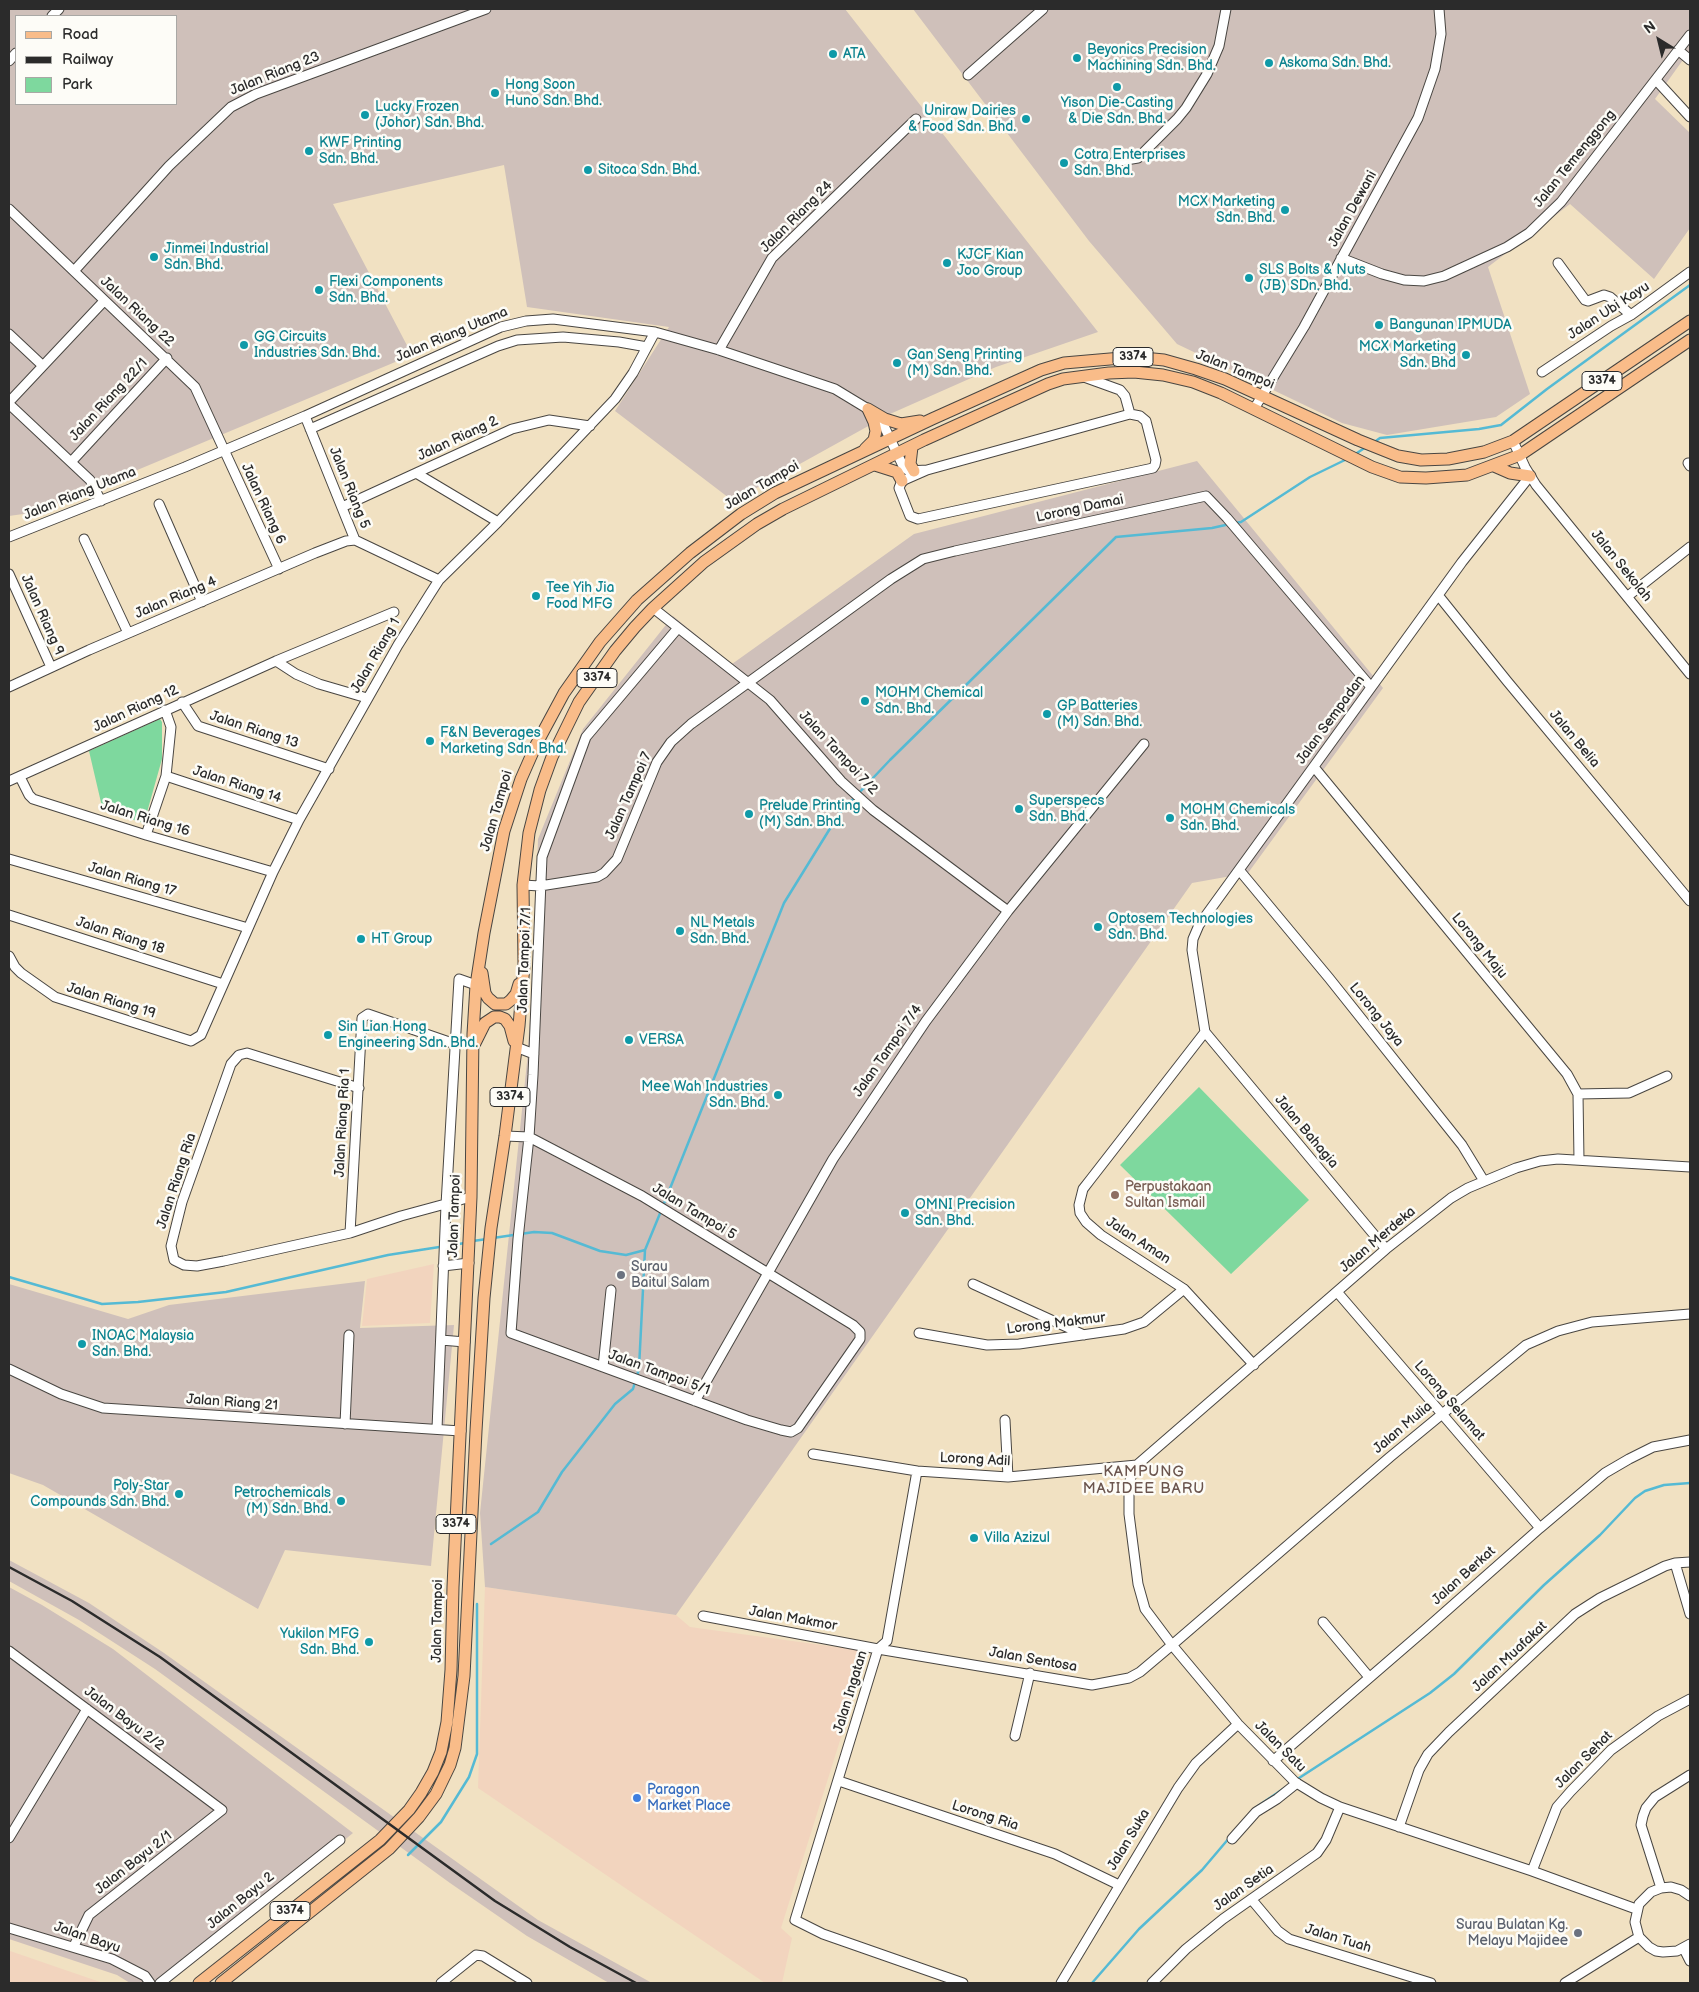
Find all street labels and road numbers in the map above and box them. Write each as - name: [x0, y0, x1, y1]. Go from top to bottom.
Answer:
- street label: Jalan Riang 23: [228, 48, 322, 100]
- street label: Jalan Temenggong: [1530, 107, 1620, 211]
- street label: Jalan Dewani: [1325, 168, 1381, 250]
- street label: Jalan Riang 24: [757, 177, 837, 257]
- street label: Jalan Riang 22: [97, 273, 177, 351]
- street label: Jalan Ubi Kayu: [1565, 278, 1653, 344]
- street label: Jalan Riang Utama: [393, 304, 511, 366]
- street label: Jalan Tampoi: [1193, 347, 1277, 393]
- road number: 3374: [1113, 348, 1153, 367]
- street label: Jalan Riang 22/1: [66, 355, 152, 445]
- road number: 3374: [1582, 372, 1622, 391]
- street label: Jalan Riang 2: [415, 413, 501, 465]
- street label: Jalan Riang 5: [325, 445, 373, 531]
- street label: Jalan Tampoi: [722, 458, 802, 514]
- street label: Jalan Riang 6: [237, 461, 289, 547]
- street label: Jalan Riang Utama: [21, 464, 139, 524]
- street label: Lorong Damai: [1035, 492, 1125, 526]
- street label: Jalan Sekolah: [1587, 527, 1655, 605]
- street label: Jalan Riang 9: [17, 572, 67, 658]
- street label: Jalan Riang 4: [133, 573, 219, 623]
- street label: Jalan Riang 1: [348, 615, 404, 697]
- road number: 3374: [577, 668, 617, 688]
- street label: Jalan Sempadan: [1293, 672, 1369, 768]
- street label: Jalan Riang 12: [91, 682, 181, 736]
- street label: Jalan Belia: [1545, 707, 1603, 771]
- street label: Jalan Riang 13: [207, 708, 301, 752]
- street label: Jalan Tampoi 7/2: [795, 708, 881, 798]
- street label: Jalan Tampoi 7: [602, 750, 656, 842]
- street label: Jalan Riang 14: [190, 763, 284, 807]
- street label: Jalan Tampoi: [477, 769, 517, 853]
- street label: Jalan Riang 16: [98, 797, 192, 841]
- street label: Jalan Riang 17: [86, 859, 178, 901]
- street label: Jalan Tampoi 7/1: [515, 907, 535, 1013]
- street label: Lorong Maju: [1448, 910, 1510, 982]
- street label: Jalan Riang 18: [74, 914, 166, 958]
- street label: Jalan Riang 19: [65, 980, 157, 1022]
- street label: Lorong Jaya: [1345, 980, 1407, 1050]
- street label: Jalan Tampoi 7/4: [850, 1002, 926, 1100]
- street label: Jalan Riang Ria 1: [332, 1068, 354, 1178]
- road number: 3374: [490, 1088, 530, 1106]
- street label: Jalan Bahagia: [1271, 1092, 1341, 1172]
- street label: Jalan Riang Ria: [154, 1131, 200, 1231]
- street label: Jalan Tampoi: [445, 1174, 465, 1258]
- street label: Jalan Tampoi 5: [649, 1180, 739, 1244]
- street label: Jalan Merdeka: [1337, 1203, 1419, 1277]
- street label: Jalan Aman: [1103, 1214, 1173, 1268]
- street label: Lorong Makmur: [1006, 1310, 1106, 1338]
- street label: Jalan Tampoi 5/1: [606, 1347, 712, 1399]
- street label: Lorong Selamat: [1410, 1358, 1488, 1444]
- street label: Jalan Riang 21: [186, 1391, 278, 1415]
- street label: Jalan Mulia: [1370, 1398, 1436, 1458]
- street label: Lorong Adil: [939, 1450, 1011, 1470]
- road number: 3374: [436, 1515, 476, 1534]
- street label: Jalan Berkat: [1429, 1543, 1499, 1609]
- street label: Jalan Tampoi: [429, 1579, 447, 1663]
- street label: Jalan Makmor: [748, 1603, 838, 1635]
- street label: Jalan Muafakat: [1469, 1618, 1551, 1696]
- street label: Jalan Sentosa: [988, 1644, 1078, 1676]
- street label: Jalan Ingatan: [830, 1649, 872, 1735]
- street label: Jalan Bayu 2/2: [81, 1683, 167, 1755]
- street label: Jalan Satu: [1251, 1718, 1309, 1776]
- street label: Jalan Sehat: [1552, 1728, 1616, 1792]
- street label: Lorong Ria: [949, 1797, 1021, 1835]
- street label: Jalan Suka: [1104, 1806, 1154, 1874]
- street label: Jalan Bayu 2/1: [92, 1828, 176, 1898]
- street label: Jalan Setia: [1211, 1861, 1277, 1915]
- street label: Jalan Bayu 2: [204, 1869, 278, 1933]
- road number: 3374: [270, 1902, 310, 1920]
- street label: Jalan Bayu: [52, 1919, 122, 1957]
- street label: Jalan Tuah: [1303, 1921, 1373, 1957]

